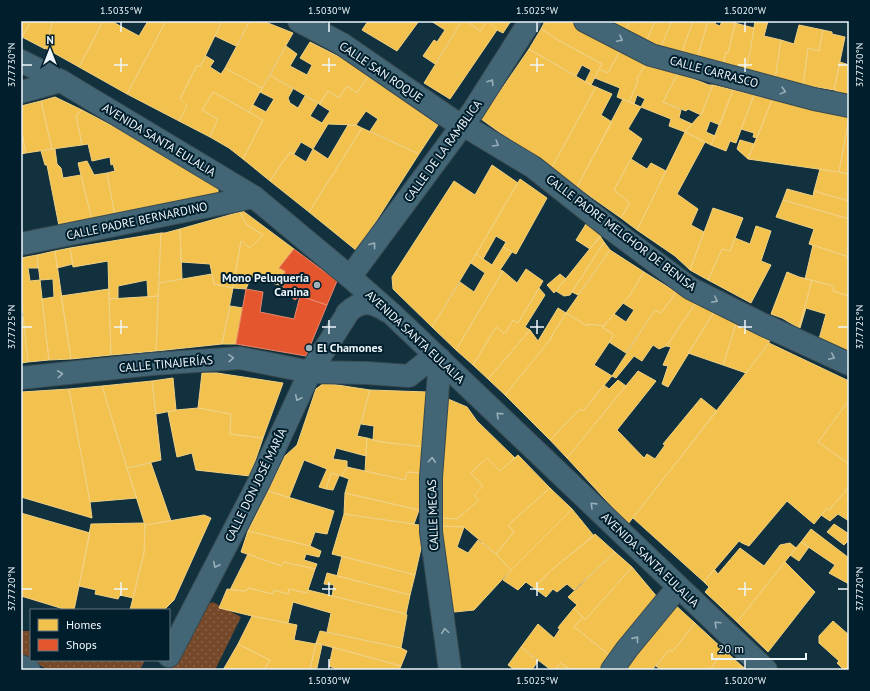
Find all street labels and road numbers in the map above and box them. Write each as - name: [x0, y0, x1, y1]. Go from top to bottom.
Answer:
- street label: CALLE SAN ROQUE: [337, 38, 426, 105]
- street label: CALLE CARRASCO: [668, 52, 760, 91]
- street label: CALLE DE LA RAMBLICA: [400, 97, 485, 205]
- street label: AVENIDA SANTA EULALIA: [100, 100, 219, 179]
- street label: CALLE PADRE MELCHOR DE BENISA: [543, 171, 699, 294]
- street label: CALLE PADRE BERNARDINO: [65, 198, 209, 243]
- street label: AVENIDA SANTA EULALIA: [363, 287, 468, 386]
- street label: CALLE TINAJERÍAS: [118, 352, 214, 375]
- street label: CALLE DON JOSÉ MARÍA: [221, 425, 290, 544]
- street label: CALLE MECAS: [424, 479, 441, 551]
- street label: AVENIDA SANTA EULALIA: [598, 509, 702, 610]

